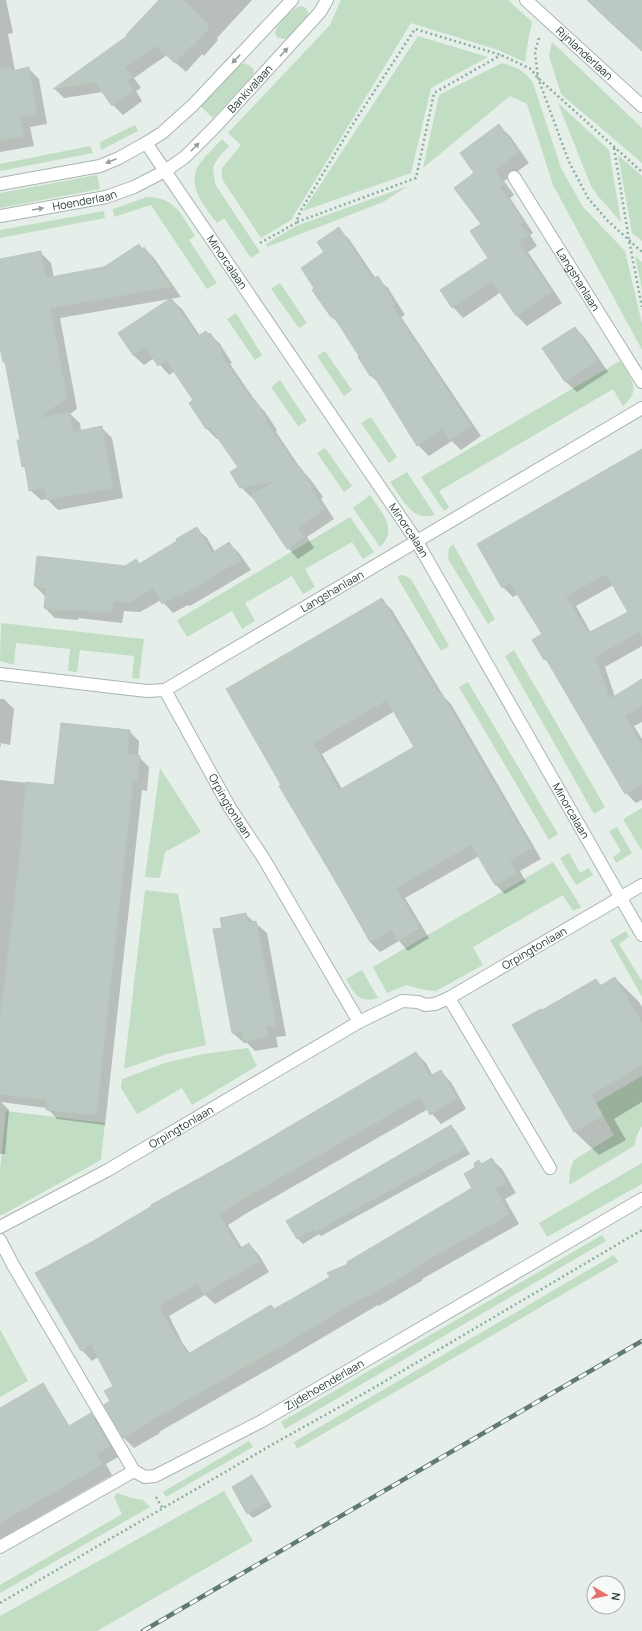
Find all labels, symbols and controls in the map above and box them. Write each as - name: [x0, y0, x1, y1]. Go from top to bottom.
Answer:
- street label: Rijnlanderlaan: [553, 23, 616, 83]
- one-way arrow: [279, 47, 289, 57]
- one-way arrow: [232, 54, 241, 64]
- street label: Bankivalaan: [224, 61, 275, 116]
- one-way arrow: [190, 142, 200, 152]
- one-way arrow: [105, 159, 117, 165]
- street label: Hoenderlaan: [51, 186, 119, 213]
- one-way arrow: [32, 206, 44, 212]
- street label: Minorcalaan: [204, 232, 251, 292]
- street label: Langshanlaan: [553, 245, 604, 314]
- street label: Minorcalaan: [386, 500, 432, 560]
- street label: Langshanlaan: [297, 566, 366, 615]
- street label: Orpingtonlaan: [205, 771, 256, 841]
- street label: Minorcalaan: [549, 780, 593, 841]
- street label: Orpingtonlaan: [499, 923, 569, 973]
- street label: Orpingtonlaan: [146, 1102, 216, 1151]
- street label: Zijdehoenderlaan: [282, 1355, 366, 1413]
- north arrow: [586, 1575, 626, 1615]
- text: N: [608, 1592, 624, 1602]

